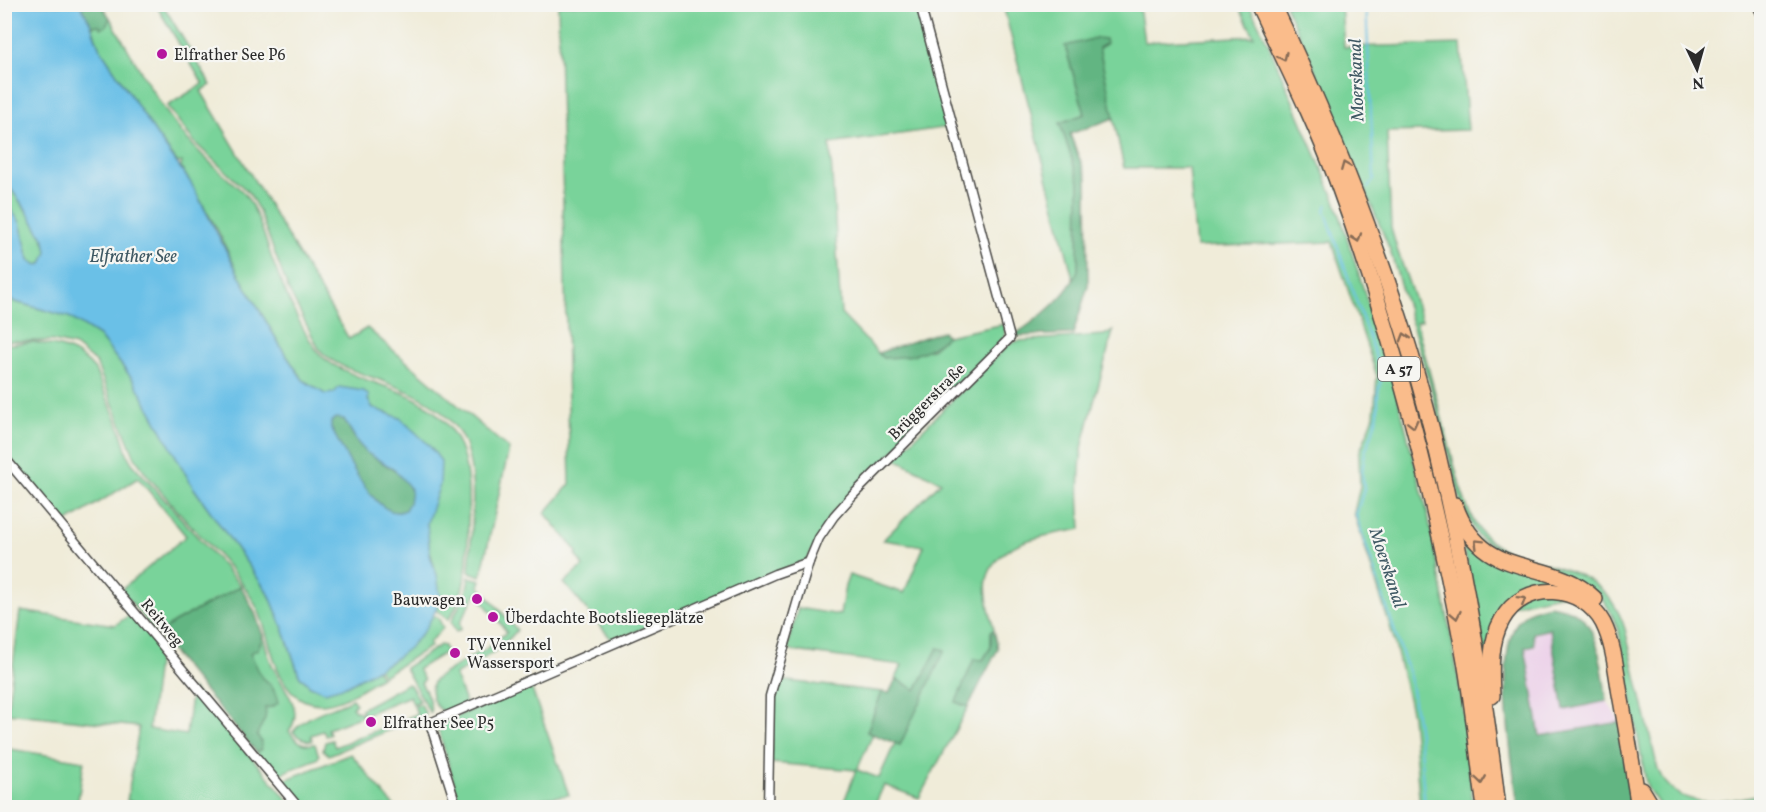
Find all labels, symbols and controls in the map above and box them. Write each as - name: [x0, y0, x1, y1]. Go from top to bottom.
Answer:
- water label: Moerskanal: [1344, 38, 1371, 123]
- north arrow: [1667, 39, 1727, 99]
- place label: Elfrather See P6: [174, 45, 286, 67]
- marker: Elfrather See P6: [155, 47, 169, 61]
- one-way arrow: [1276, 51, 1288, 62]
- text: N: [1691, 70, 1705, 93]
- one-way arrow: [1340, 161, 1352, 172]
- one-way arrow: [1349, 232, 1362, 243]
- water label: Elfrather See: [89, 245, 177, 270]
- one-way arrow: [1399, 332, 1412, 343]
- road number: A 57: [1378, 357, 1420, 381]
- street label: Brüggerstraße: [884, 359, 971, 446]
- one-way arrow: [1406, 419, 1418, 429]
- water label: Moerskanal: [1362, 524, 1411, 612]
- one-way arrow: [1474, 539, 1485, 550]
- place label: Bauwagen: [393, 590, 465, 612]
- marker: Bauwagen: [470, 592, 484, 606]
- street label: Reitweg: [135, 595, 188, 652]
- one-way arrow: [1516, 596, 1526, 608]
- place label: Überdachte Bootsliegeplätze: [505, 608, 704, 630]
- one-way arrow: [1449, 609, 1462, 619]
- marker: Überdachte Bootsliegeplätze: [486, 610, 500, 624]
- place label: TV Vennikel Wassersport: [467, 635, 555, 675]
- marker: TV Vennikel Wassersport: [448, 646, 462, 660]
- place label: Elfrather See P5: [383, 713, 494, 735]
- marker: Elfrather See P5: [364, 715, 378, 729]
- one-way arrow: [1475, 776, 1487, 785]

